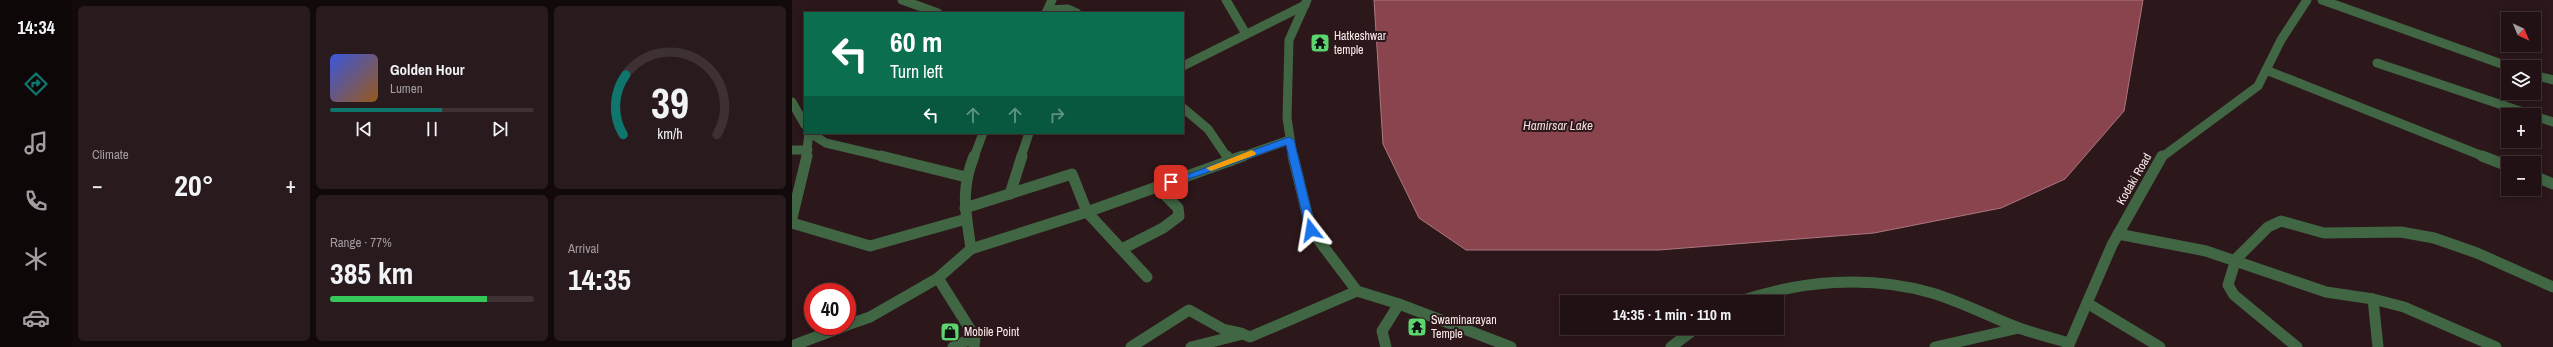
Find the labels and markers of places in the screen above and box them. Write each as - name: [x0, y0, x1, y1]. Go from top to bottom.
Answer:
- place label: Hatkeshwar temple: [1334, 28, 1387, 58]
- temple icon: Hatkeshwar temple: [1309, 32, 1331, 54]
- pin: [1154, 165, 1188, 199]
- place label: Swaminarayan Temple: [1431, 312, 1497, 342]
- temple icon: Swaminarayan Temple: [1406, 316, 1428, 338]
- shop icon: Mobile Point: [939, 321, 961, 343]
- place label: Mobile Point: [964, 324, 1020, 340]

